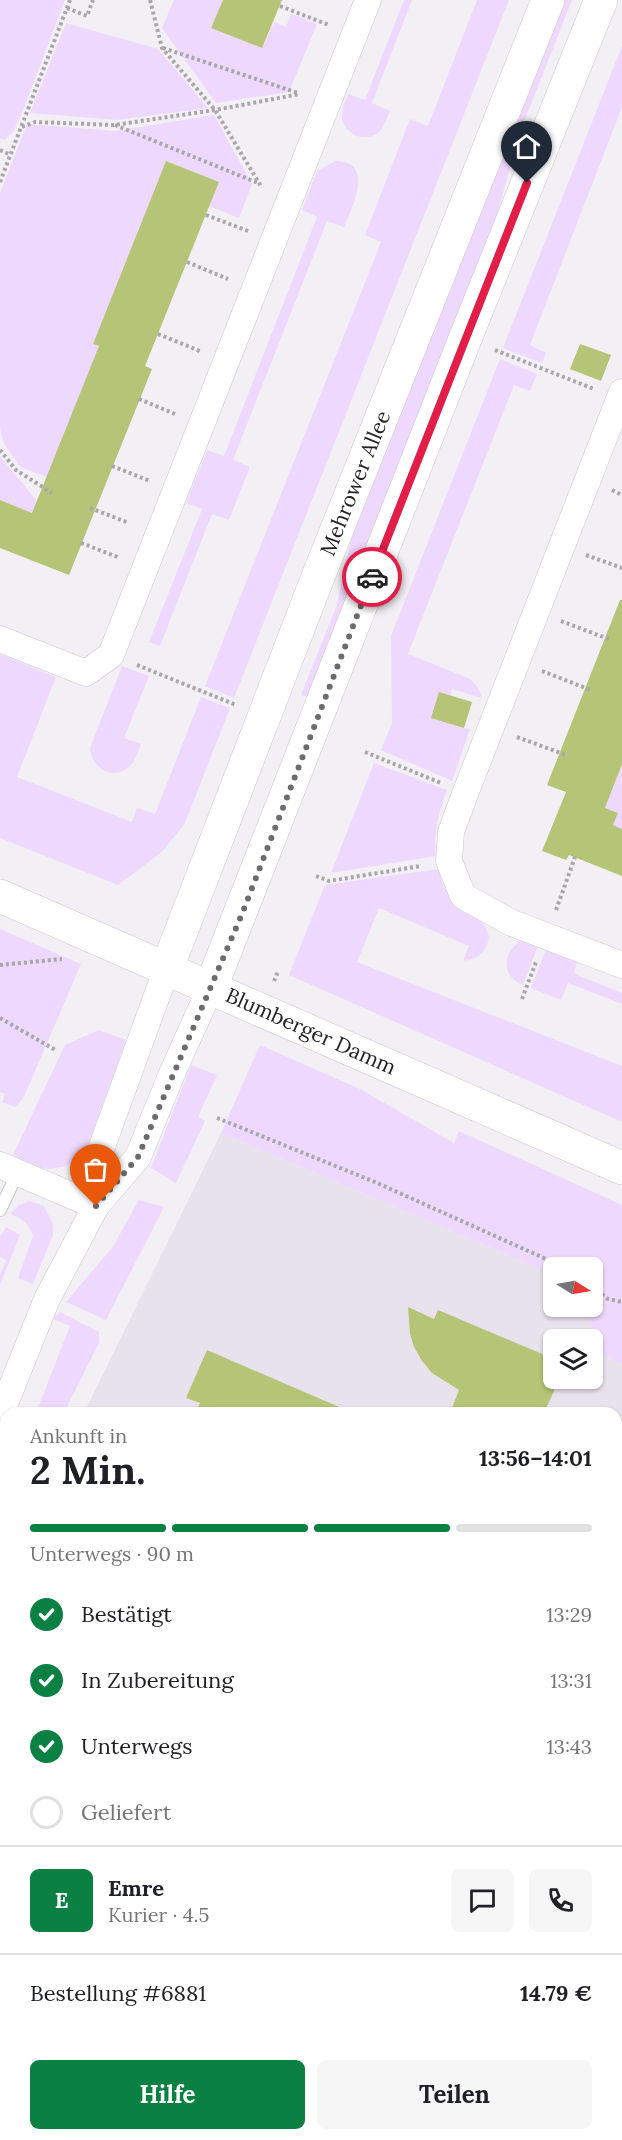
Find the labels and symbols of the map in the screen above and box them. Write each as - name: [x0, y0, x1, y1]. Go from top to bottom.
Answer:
- pin: [501, 121, 552, 183]
- street label: Mehrower Allee: [314, 407, 396, 559]
- courier: [342, 547, 402, 607]
- street label: Blumberger Damm: [221, 981, 401, 1081]
- pin: [70, 1144, 121, 1206]
- north arrow: [543, 1257, 603, 1317]

